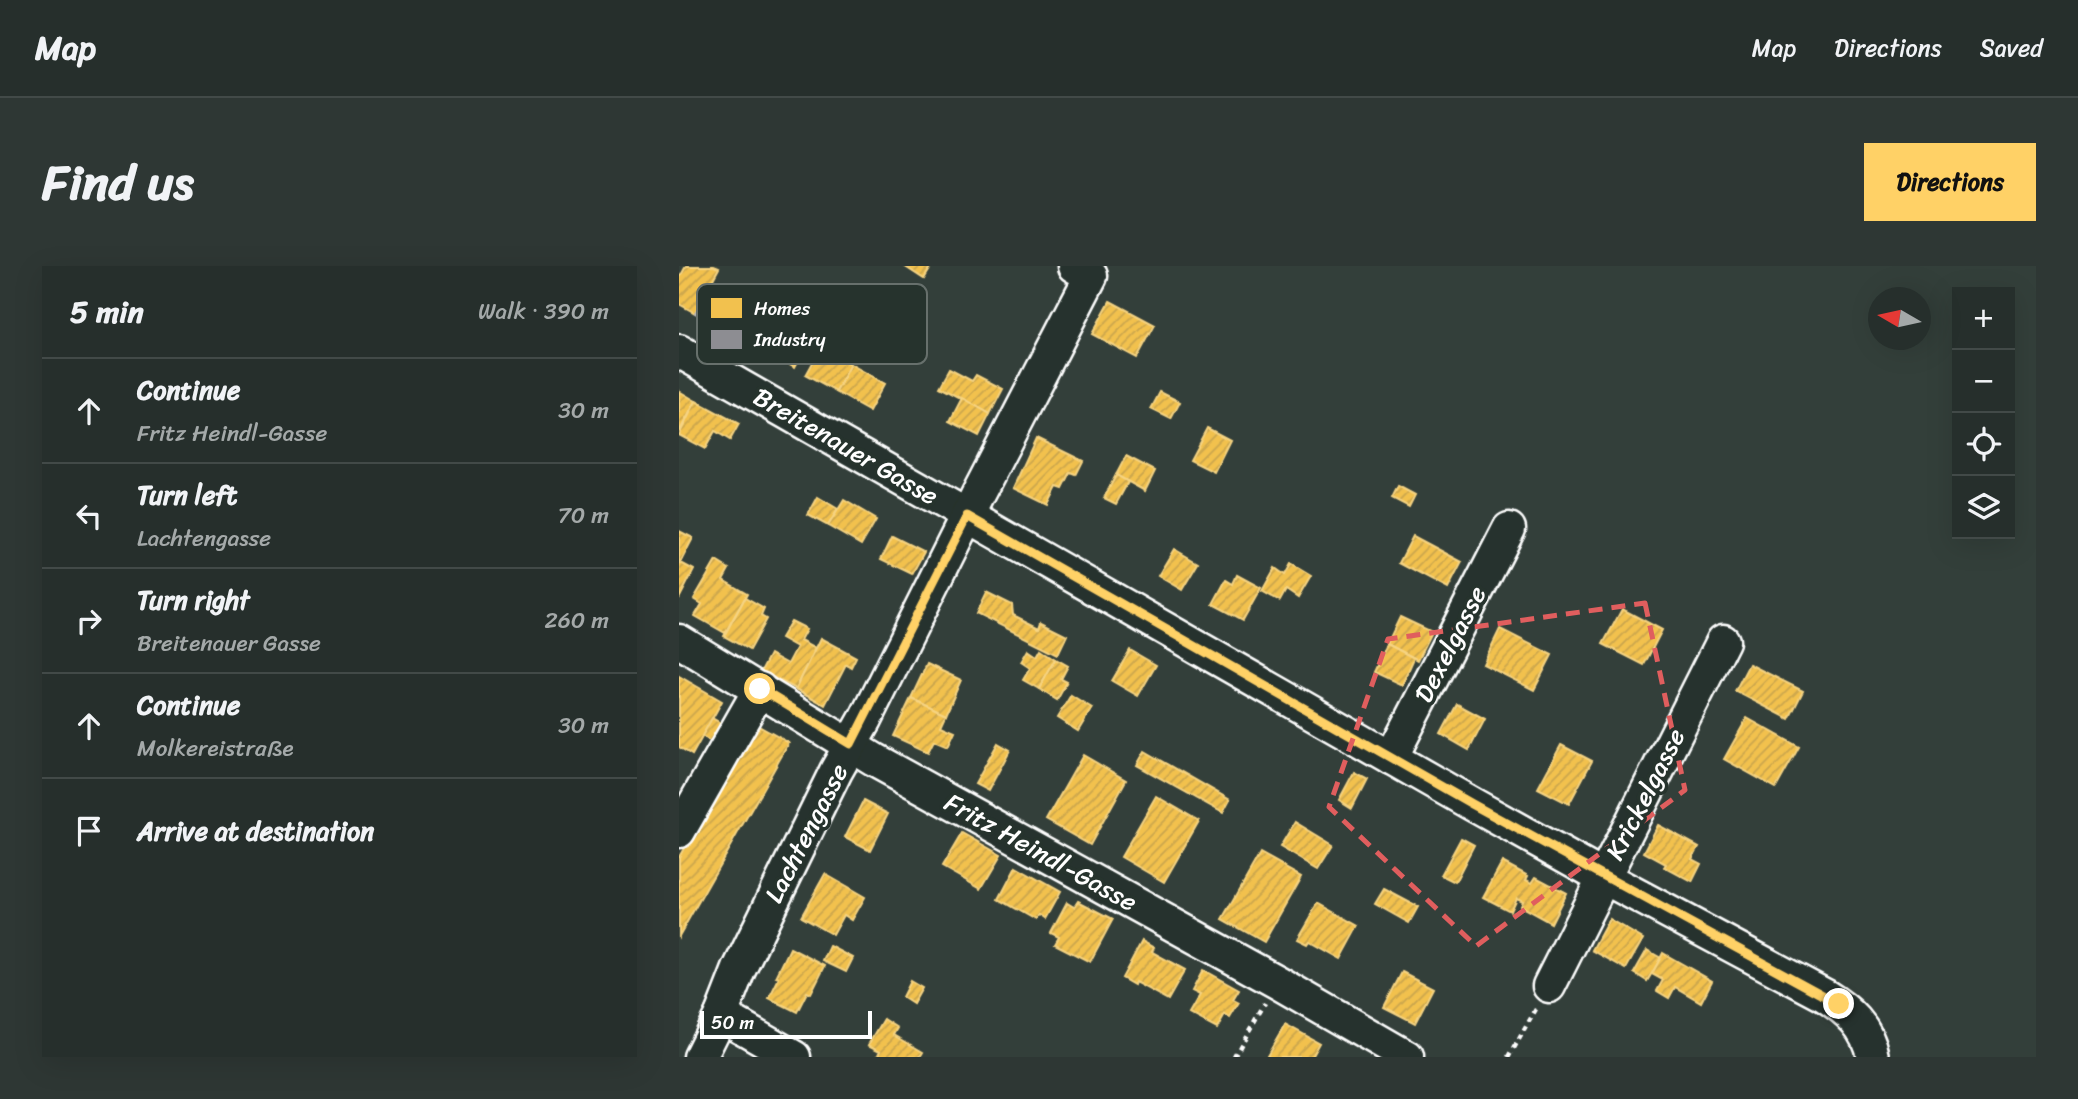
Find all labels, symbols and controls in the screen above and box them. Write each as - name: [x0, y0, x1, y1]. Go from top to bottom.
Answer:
- text: Map: [35, 19, 96, 77]
- text: Map: [1752, 27, 1796, 69]
- text: Directions: [1834, 27, 1942, 69]
- text: Saved: [1980, 27, 2043, 69]
- text: Find us: [42, 139, 194, 226]
- button: Directions: [1864, 143, 2036, 221]
- legend: [697, 284, 927, 364]
- text: 5 min: [70, 285, 144, 339]
- north arrow: [1868, 287, 1931, 350]
- map controls: [1952, 287, 2015, 539]
- button: +: [1952, 287, 2015, 350]
- text: Walk · 390 m: [478, 291, 609, 332]
- text: Homes: [754, 292, 810, 325]
- text: Industry: [753, 323, 826, 356]
- button: −: [1952, 350, 2015, 413]
- text: Continue: [137, 367, 240, 413]
- street label: Breitenauer Gasse: [745, 374, 947, 518]
- text: 30 m: [558, 390, 609, 431]
- icon: ahead: [70, 392, 108, 430]
- text: Fritz Heindl-Gasse: [137, 413, 327, 454]
- button: locate: [1952, 413, 2015, 476]
- text: Turn left: [137, 472, 237, 518]
- button: layers: [1952, 476, 2015, 539]
- text: 70 m: [558, 495, 609, 536]
- icon: left: [70, 497, 108, 535]
- text: Lachtengasse: [137, 518, 271, 559]
- text: Turn right: [137, 577, 250, 623]
- street label: Dexelgasse: [1401, 577, 1499, 711]
- text: 260 m: [544, 600, 609, 641]
- icon: right: [70, 602, 108, 640]
- text: Breitenauer Gasse: [137, 623, 321, 664]
- route start: [744, 673, 775, 704]
- text: Continue: [137, 682, 240, 728]
- text: 30 m: [558, 705, 609, 746]
- icon: ahead: [70, 707, 108, 745]
- street label: Krickelgasse: [1592, 720, 1698, 868]
- text: Molkereistraße: [137, 728, 293, 769]
- street label: Lachtengasse: [751, 755, 861, 911]
- street label: Fritz Heindl-Gasse: [936, 780, 1146, 924]
- text: Arrive at destination: [137, 808, 374, 854]
- icon: arrive: [70, 812, 108, 850]
- route end: [1823, 988, 1854, 1019]
- text: 50 m: [711, 1006, 754, 1039]
- scale bar: [700, 1008, 871, 1040]

